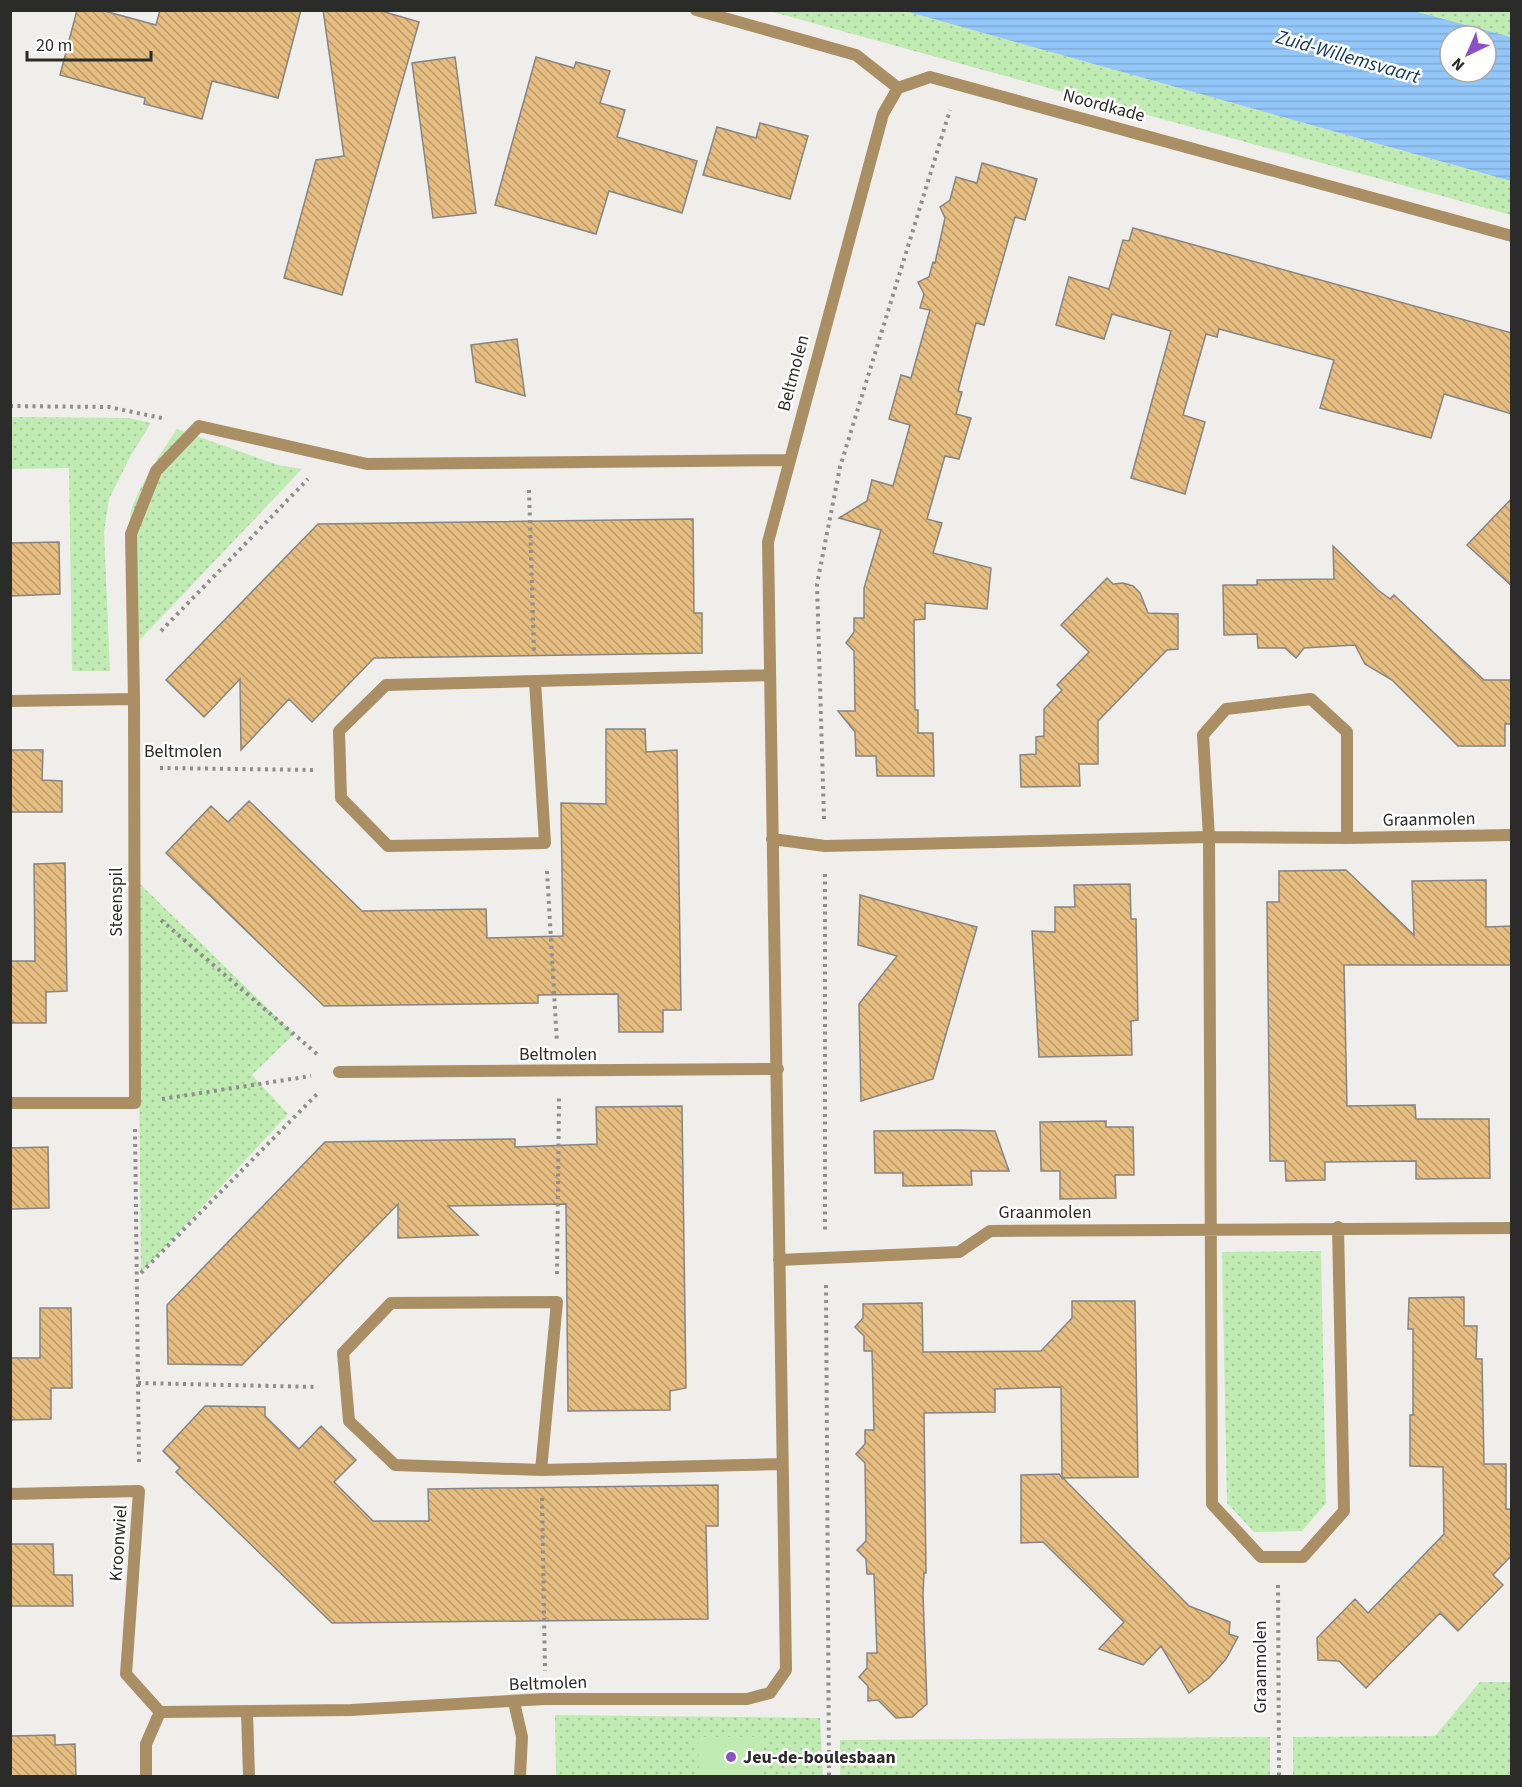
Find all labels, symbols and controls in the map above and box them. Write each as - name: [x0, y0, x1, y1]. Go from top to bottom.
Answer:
- water label: Zuid-Willemsvaart: [1272, 23, 1423, 91]
- scale bar: [27, 24, 152, 62]
- north arrow: [1438, 24, 1498, 84]
- text: 20 m: [36, 33, 72, 58]
- text: N: [1447, 52, 1470, 76]
- street label: Noordkade: [1060, 83, 1148, 128]
- street label: Beltmolen: [771, 332, 816, 414]
- street label: Beltmolen: [144, 739, 222, 764]
- street label: Graanmolen: [1382, 806, 1476, 833]
- street label: Steenspil: [104, 867, 129, 937]
- street label: Beltmolen: [519, 1042, 597, 1067]
- street label: Graanmolen: [999, 1200, 1091, 1225]
- street label: Kroonwiel: [103, 1504, 134, 1582]
- street label: Graanmolen: [1248, 1621, 1273, 1713]
- street label: Beltmolen: [508, 1670, 588, 1697]
- place label: Jeu-de-boulesbaan: [743, 1745, 896, 1770]
- marker: Jeu-de-boulesbaan: [724, 1750, 738, 1764]

